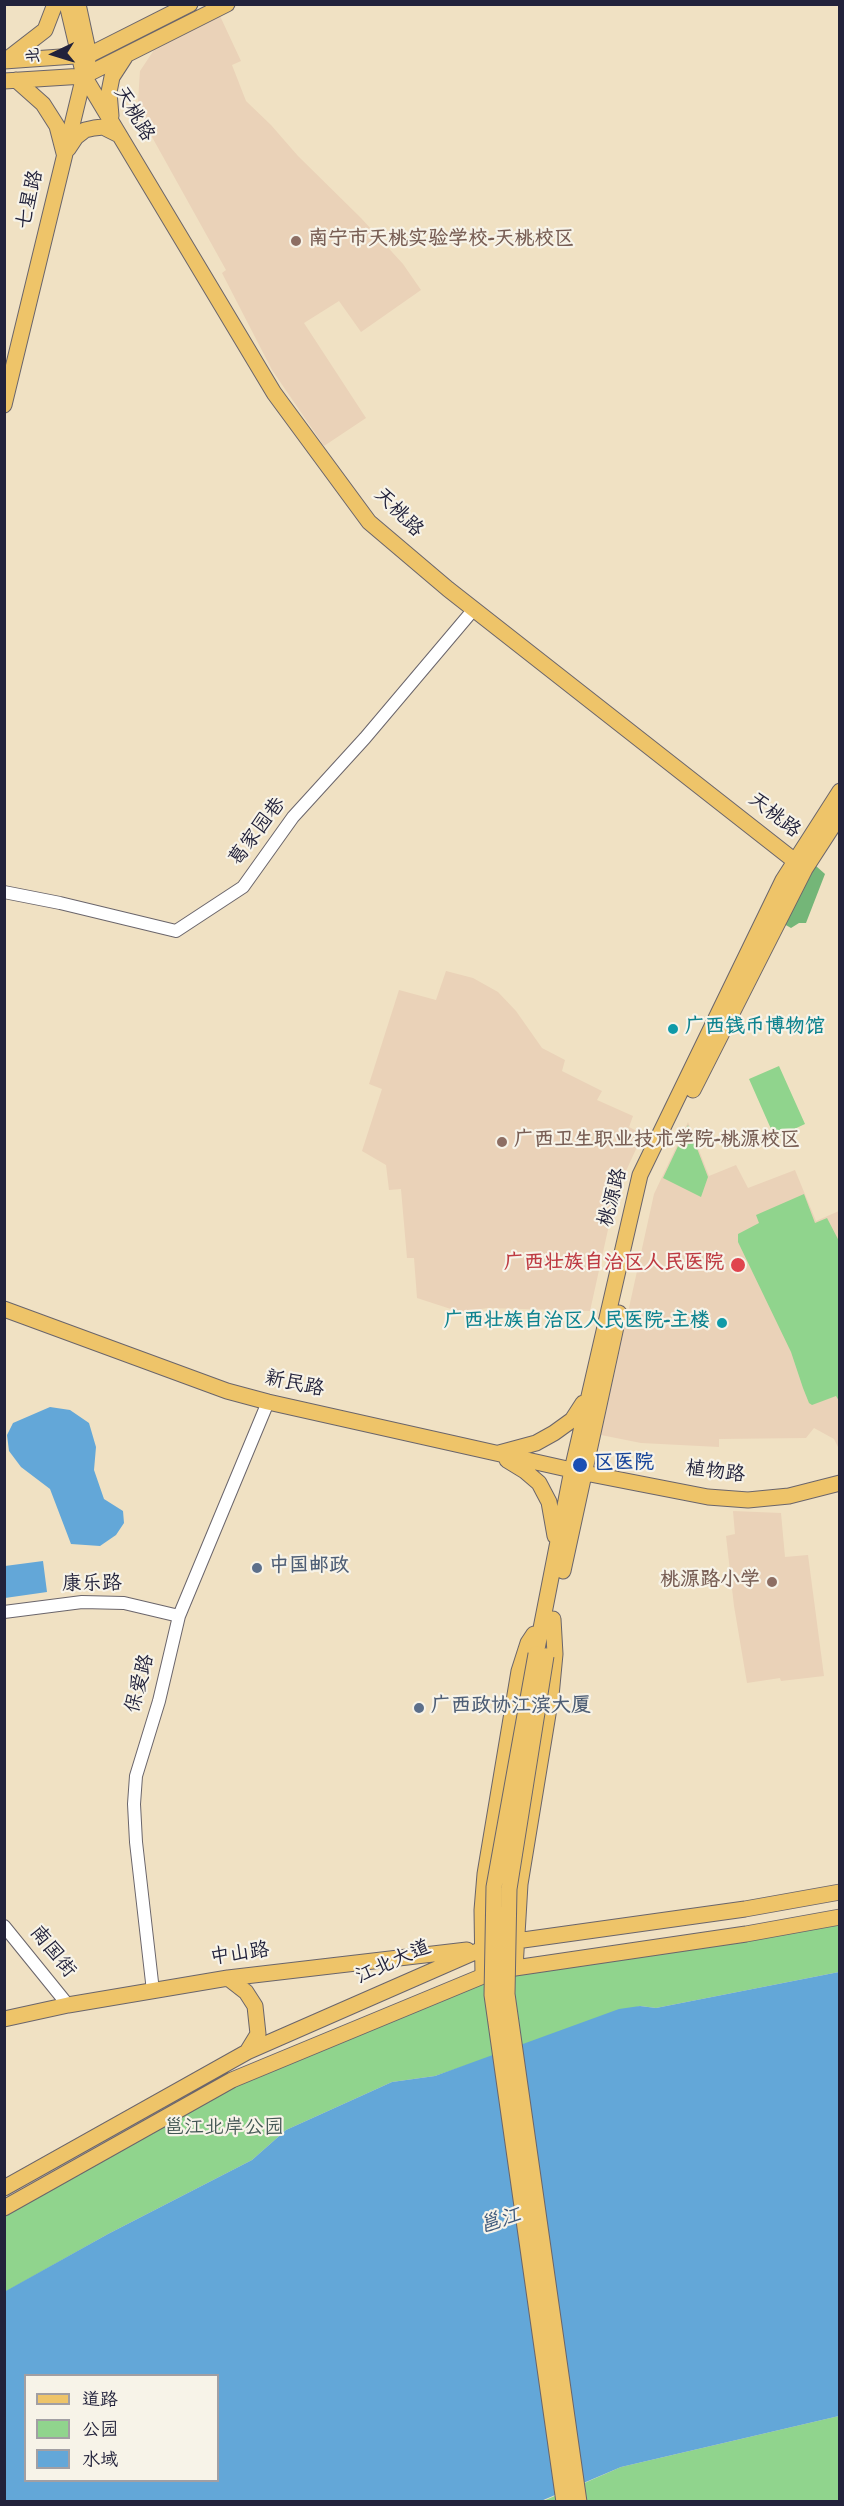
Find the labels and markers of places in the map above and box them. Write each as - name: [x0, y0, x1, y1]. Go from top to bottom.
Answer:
- place label: 南宁市天桃实验学校-天桃校区: [308, 229, 574, 253]
- marker: 南宁市天桃实验学校-天桃校区: [289, 234, 303, 248]
- place label: 广西钱币博物馆: [685, 1017, 825, 1041]
- marker: 广西钱币博物馆: [666, 1022, 680, 1036]
- place label: 广西卫生职业技术学院-桃源校区: [514, 1130, 800, 1154]
- marker: 广西卫生职业技术学院-桃源校区: [495, 1135, 509, 1149]
- place label: 广西壮族自治区人民医院: [504, 1253, 724, 1277]
- marker: 广西壮族自治区人民医院: [729, 1256, 747, 1274]
- place label: 广西壮族自治区人民医院-主楼: [444, 1311, 710, 1335]
- marker: 广西壮族自治区人民医院-主楼: [715, 1316, 729, 1330]
- place label: 区医院: [594, 1453, 654, 1477]
- marker: 区医院: [571, 1456, 589, 1474]
- place label: 中国邮政: [269, 1556, 349, 1580]
- marker: 中国邮政: [250, 1561, 264, 1575]
- place label: 桃源路小学: [660, 1570, 760, 1594]
- marker: 桃源路小学: [765, 1575, 779, 1589]
- place label: 广西政协江滨大厦: [431, 1696, 591, 1720]
- marker: 广西政协江滨大厦: [412, 1701, 426, 1715]

